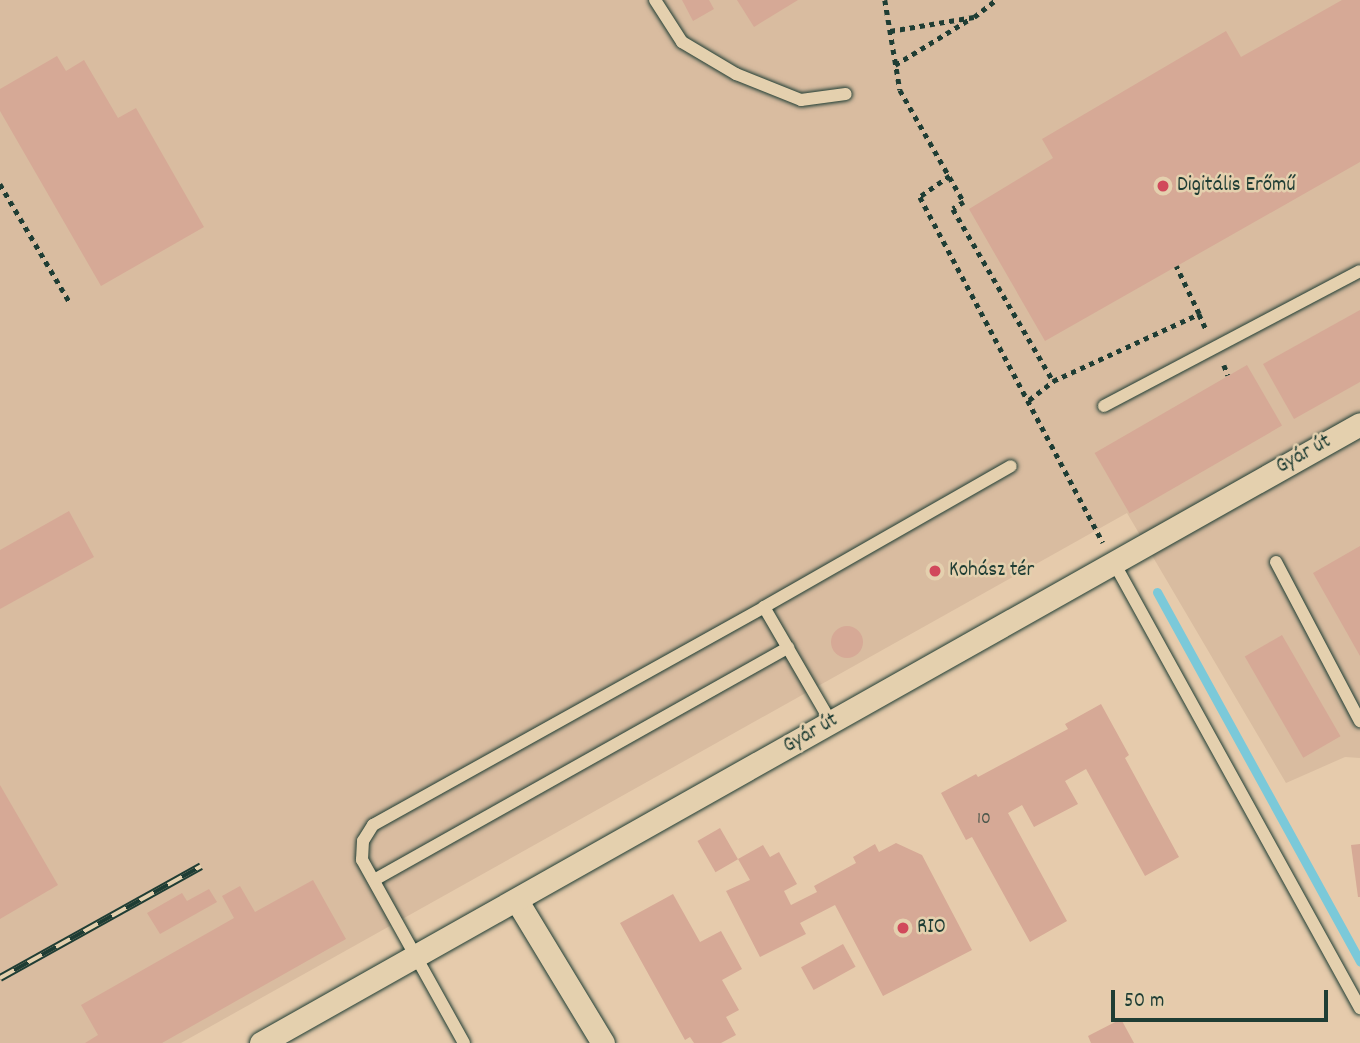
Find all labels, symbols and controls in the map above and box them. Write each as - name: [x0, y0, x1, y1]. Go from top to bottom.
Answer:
- place label: Digitális Erőmű: [1177, 173, 1296, 199]
- marker: Digitális Erőmű: [1155, 178, 1171, 194]
- street label: Gyár út: [1272, 430, 1336, 480]
- place label: Kohász tér: [949, 558, 1034, 584]
- marker: Kohász tér: [927, 563, 943, 579]
- street label: Gyár út: [779, 708, 843, 760]
- house number: 10: [977, 809, 991, 831]
- place label: RIO: [917, 915, 946, 941]
- marker: RIO: [895, 920, 911, 936]
- scale bar: [1115, 976, 1332, 1020]
- text: 50 m: [1124, 987, 1164, 1017]

